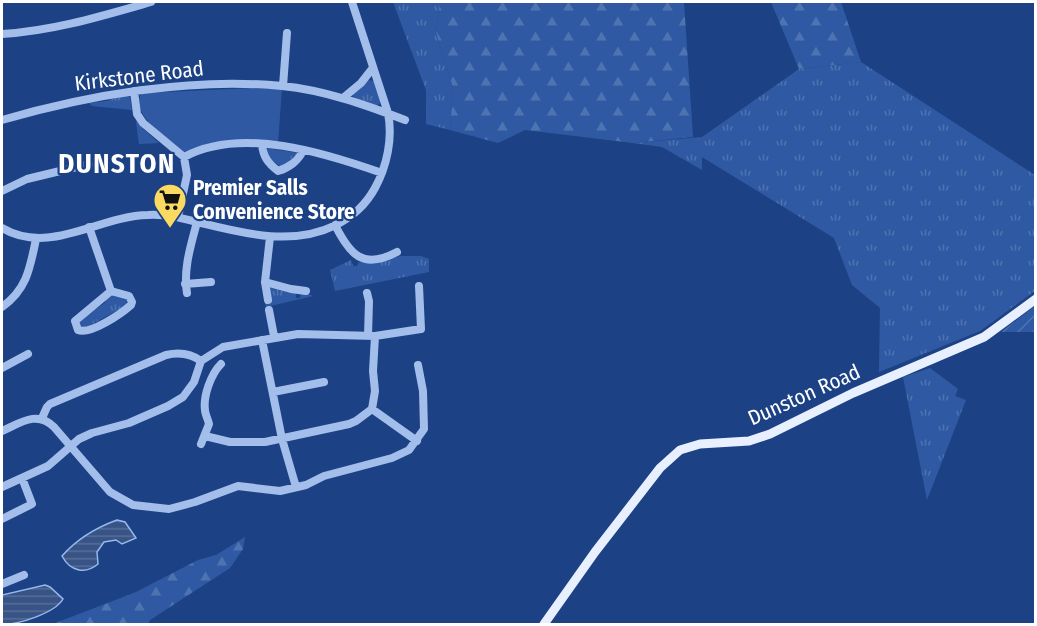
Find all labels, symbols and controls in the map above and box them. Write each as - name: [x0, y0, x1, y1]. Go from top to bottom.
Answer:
- street label: Kirkstone Road: [73, 55, 205, 97]
- district label: DUNSTON: [58, 148, 176, 180]
- place label: Premier Salls Convenience Store: [193, 175, 355, 225]
- supermarket icon: Premier Salls Convenience Store: [152, 182, 188, 229]
- street label: Dunston Road: [744, 359, 864, 431]

